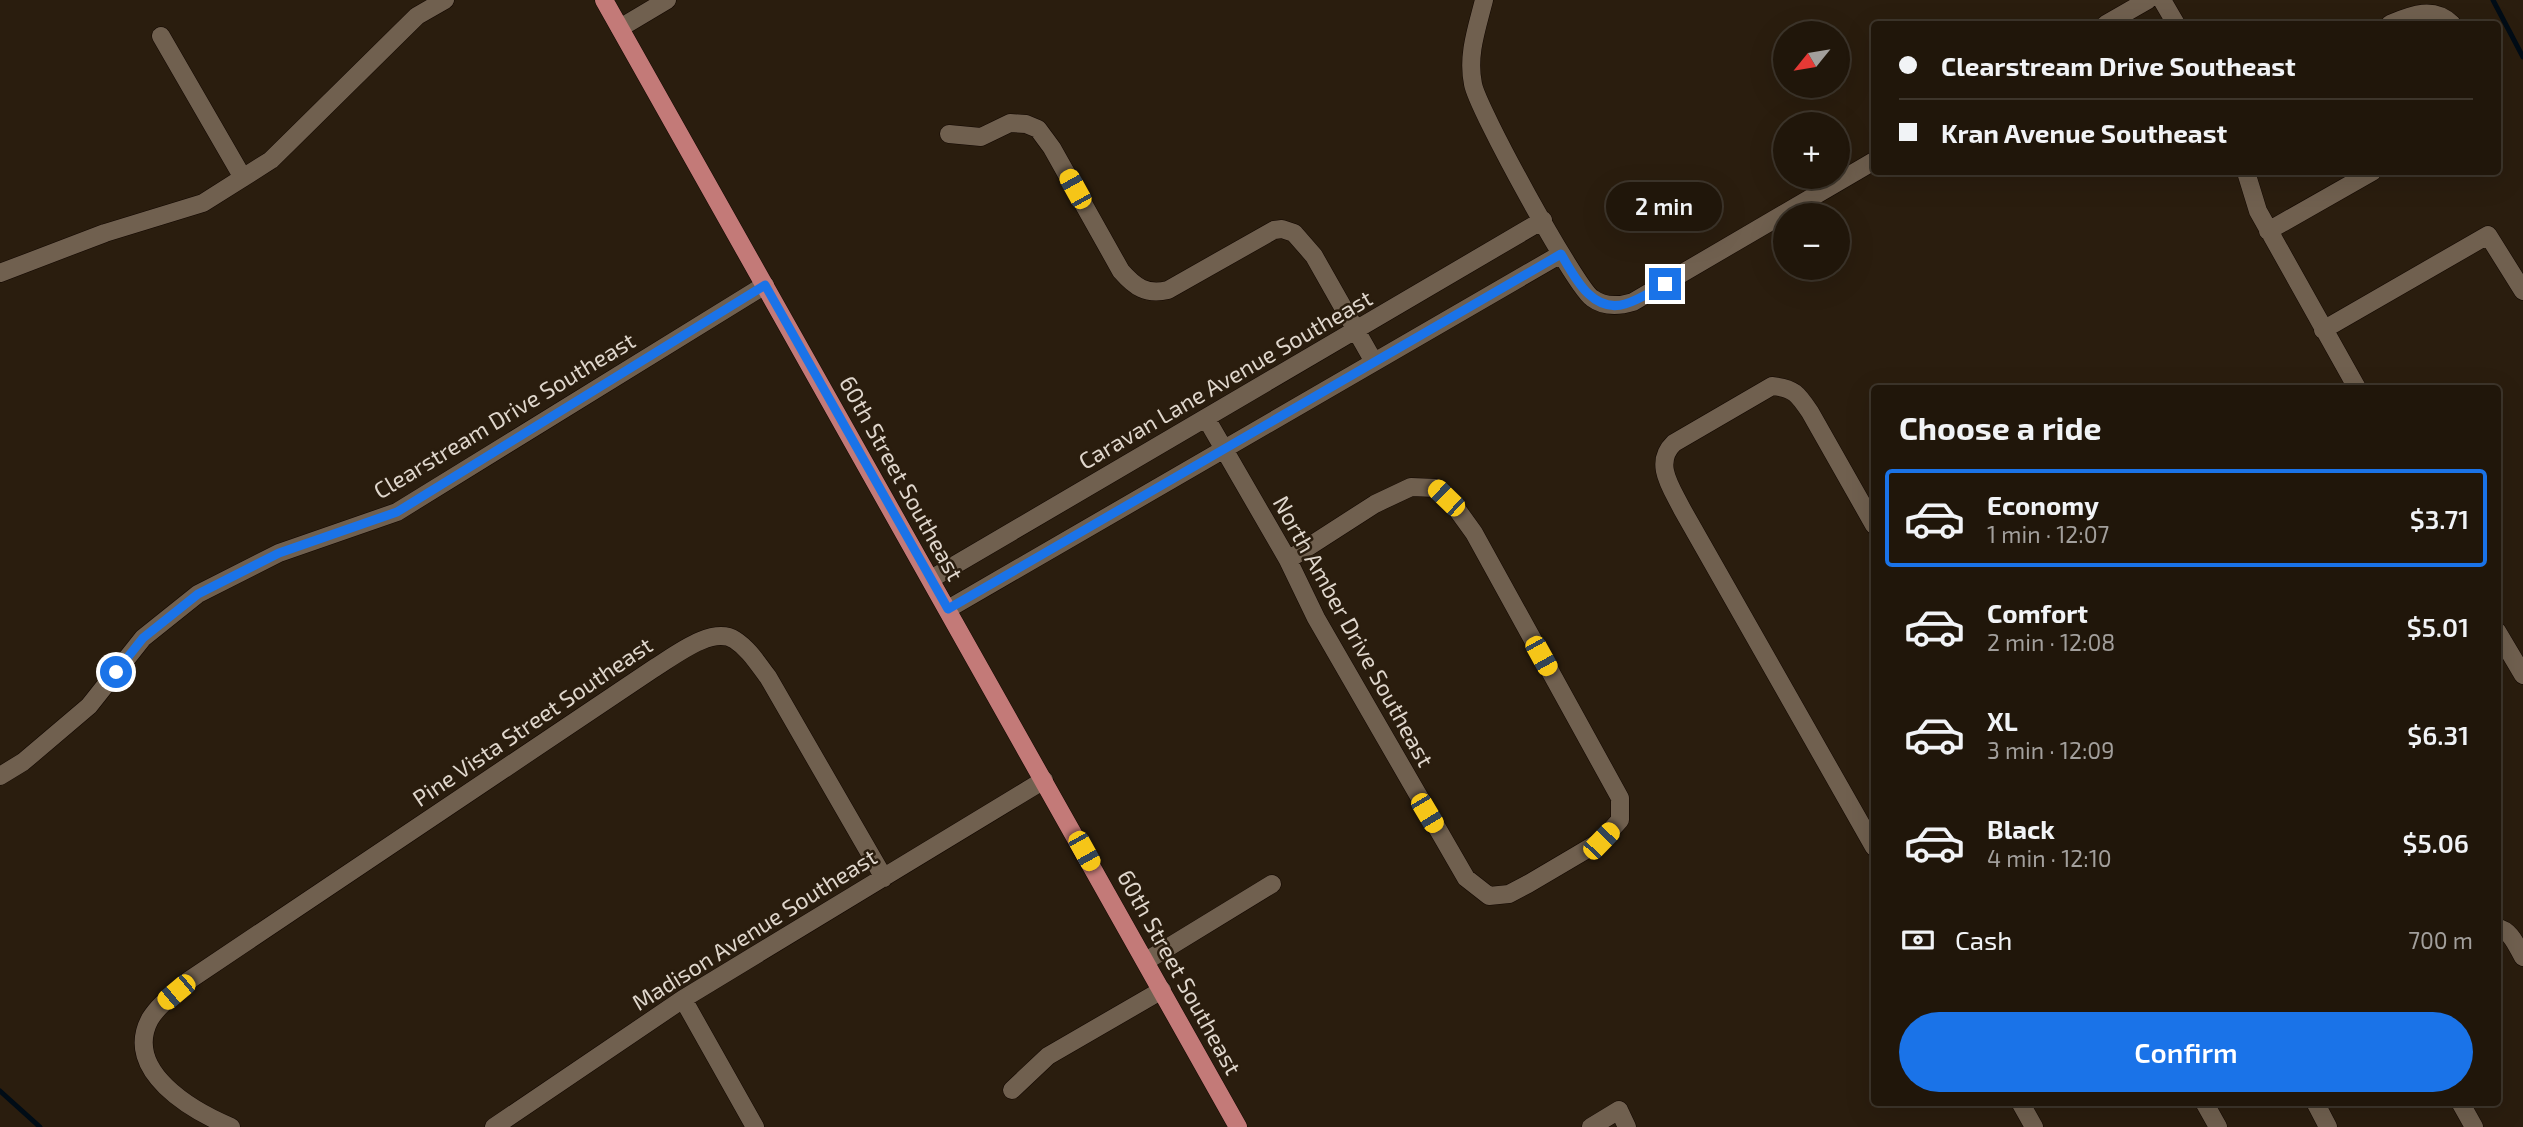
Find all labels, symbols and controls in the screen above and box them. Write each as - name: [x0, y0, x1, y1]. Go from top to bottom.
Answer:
- north arrow: [1773, 21, 1850, 98]
- map controls: [1773, 21, 1850, 280]
- text: Clearstream Drive Southeast: [1941, 50, 2296, 81]
- button: +: [1773, 112, 1850, 189]
- text: Kran Avenue Southeast: [1941, 117, 2227, 148]
- car: [1056, 166, 1095, 212]
- callout: 2 min: [1607, 182, 1723, 232]
- text: 2 min: [1635, 192, 1693, 220]
- button: −: [1773, 203, 1850, 280]
- route end: [1649, 268, 1681, 300]
- street label: Caravan Lane Avenue Southeast: [1073, 283, 1377, 475]
- street label: Clearstream Drive Southeast: [368, 326, 640, 504]
- street label: 60th Street Southeast: [834, 371, 970, 586]
- text: Choose a ride: [1899, 408, 2102, 446]
- car: [1424, 476, 1469, 520]
- icon: car: [1903, 487, 1966, 550]
- text: Economy: [1987, 489, 2099, 520]
- street label: North Amber Drive Southeast: [1268, 491, 1440, 772]
- text: $3.71: [2410, 503, 2469, 534]
- text: 1 min · 12:07: [1987, 520, 2109, 548]
- icon: car: [1903, 595, 1966, 658]
- text: Comfort: [1987, 597, 2088, 628]
- text: $5.01: [2407, 611, 2469, 642]
- text: 2 min · 12:08: [1987, 628, 2115, 656]
- street label: Pine Vista Street Southeast: [407, 630, 657, 812]
- car: [1522, 633, 1561, 679]
- route start: [100, 656, 132, 688]
- icon: car: [1903, 703, 1966, 766]
- text: XL: [1987, 705, 2018, 736]
- text: $6.31: [2407, 719, 2469, 750]
- text: 3 min · 12:09: [1987, 736, 2114, 764]
- car: [1408, 790, 1447, 836]
- icon: car: [1903, 811, 1966, 874]
- text: Black: [1987, 813, 2055, 844]
- car: [1579, 819, 1624, 863]
- text: $5.06: [2403, 827, 2469, 858]
- car: [1065, 828, 1104, 874]
- street label: Madison Avenue Southeast: [626, 842, 882, 1016]
- text: 4 min · 12:10: [1987, 844, 2112, 872]
- street label: 60th Street Southeast: [1112, 865, 1248, 1080]
- icon: cash: [1899, 921, 1937, 959]
- text: Cash: [1955, 924, 2012, 955]
- text: 700 m: [2408, 926, 2473, 954]
- car: [154, 970, 199, 1014]
- button: Confirm: [1899, 1012, 2473, 1092]

